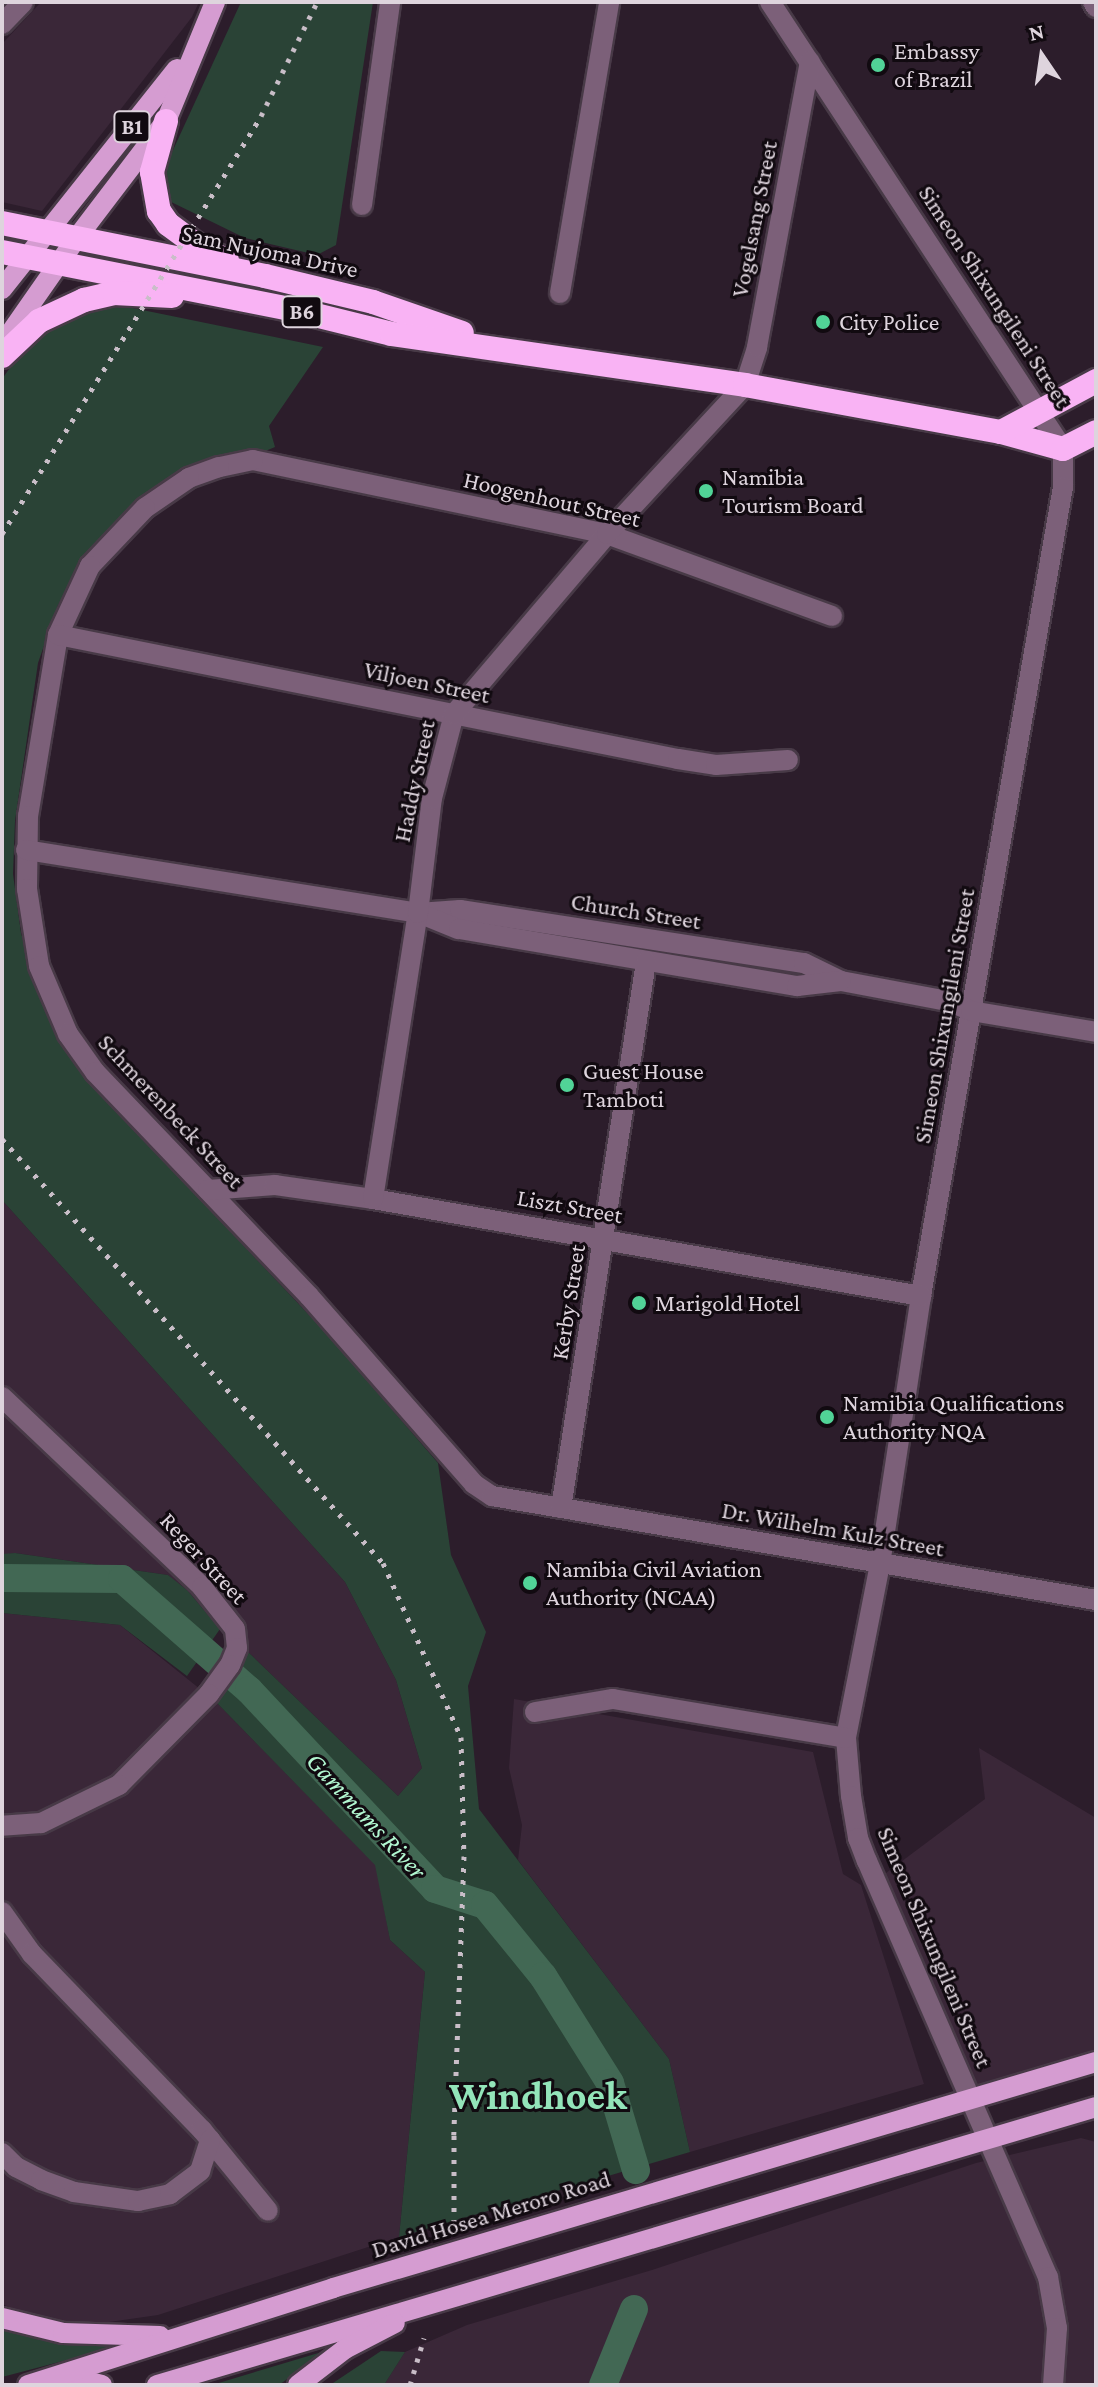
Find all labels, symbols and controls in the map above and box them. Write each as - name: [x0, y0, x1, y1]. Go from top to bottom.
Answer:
- north arrow: [1002, 16, 1082, 96]
- text: N: [1026, 18, 1047, 46]
- place label: Embassy of Brazil: [894, 37, 980, 93]
- marker: Embassy of Brazil: [869, 56, 887, 74]
- road number: B1: [112, 109, 152, 145]
- street label: Vogelsang Street: [725, 138, 783, 300]
- street label: Simeon Shixungileni Street: [913, 180, 1077, 412]
- street label: Sam Nujoma Drive: [179, 218, 361, 284]
- road number: B6: [280, 294, 324, 330]
- place label: City Police: [839, 308, 939, 336]
- marker: City Police: [814, 313, 832, 331]
- place label: Namibia Tourism Board: [722, 463, 864, 519]
- street label: Hoogenhout Street: [461, 465, 643, 533]
- marker: Namibia Tourism Board: [697, 482, 715, 500]
- street label: Viljoen Street: [361, 655, 493, 709]
- street label: Haddy Street: [387, 717, 441, 845]
- street label: Simeon Shixungileni Street: [907, 886, 981, 1146]
- street label: Church Street: [569, 887, 703, 935]
- street label: Schmerenbeck Street: [92, 1028, 250, 1194]
- place label: Guest House Tamboti: [583, 1057, 704, 1113]
- marker: Guest House Tamboti: [558, 1076, 576, 1094]
- street label: Liszt Street: [515, 1183, 625, 1229]
- street label: Kerby Street: [545, 1242, 591, 1362]
- place label: Marigold Hotel: [655, 1289, 800, 1317]
- marker: Marigold Hotel: [630, 1294, 648, 1312]
- place label: Namibia Qualifications Authority NQA: [843, 1389, 1064, 1445]
- marker: Namibia Qualifications Authority NQA: [818, 1408, 836, 1426]
- street label: Dr. Wilhelm Kulz Street: [720, 1495, 946, 1563]
- street label: Reger Street: [154, 1506, 254, 1610]
- place label: Namibia Civil Aviation Authority (NCAA): [546, 1555, 762, 1611]
- marker: Namibia Civil Aviation Authority (NCAA): [521, 1574, 539, 1592]
- water label: Gammams River: [299, 1746, 433, 1886]
- street label: Simeon Shixungileni Street: [871, 1822, 999, 2072]
- district label: Windhoek: [449, 2072, 627, 2120]
- street label: David Hosea Meroro Road: [368, 2164, 614, 2264]

